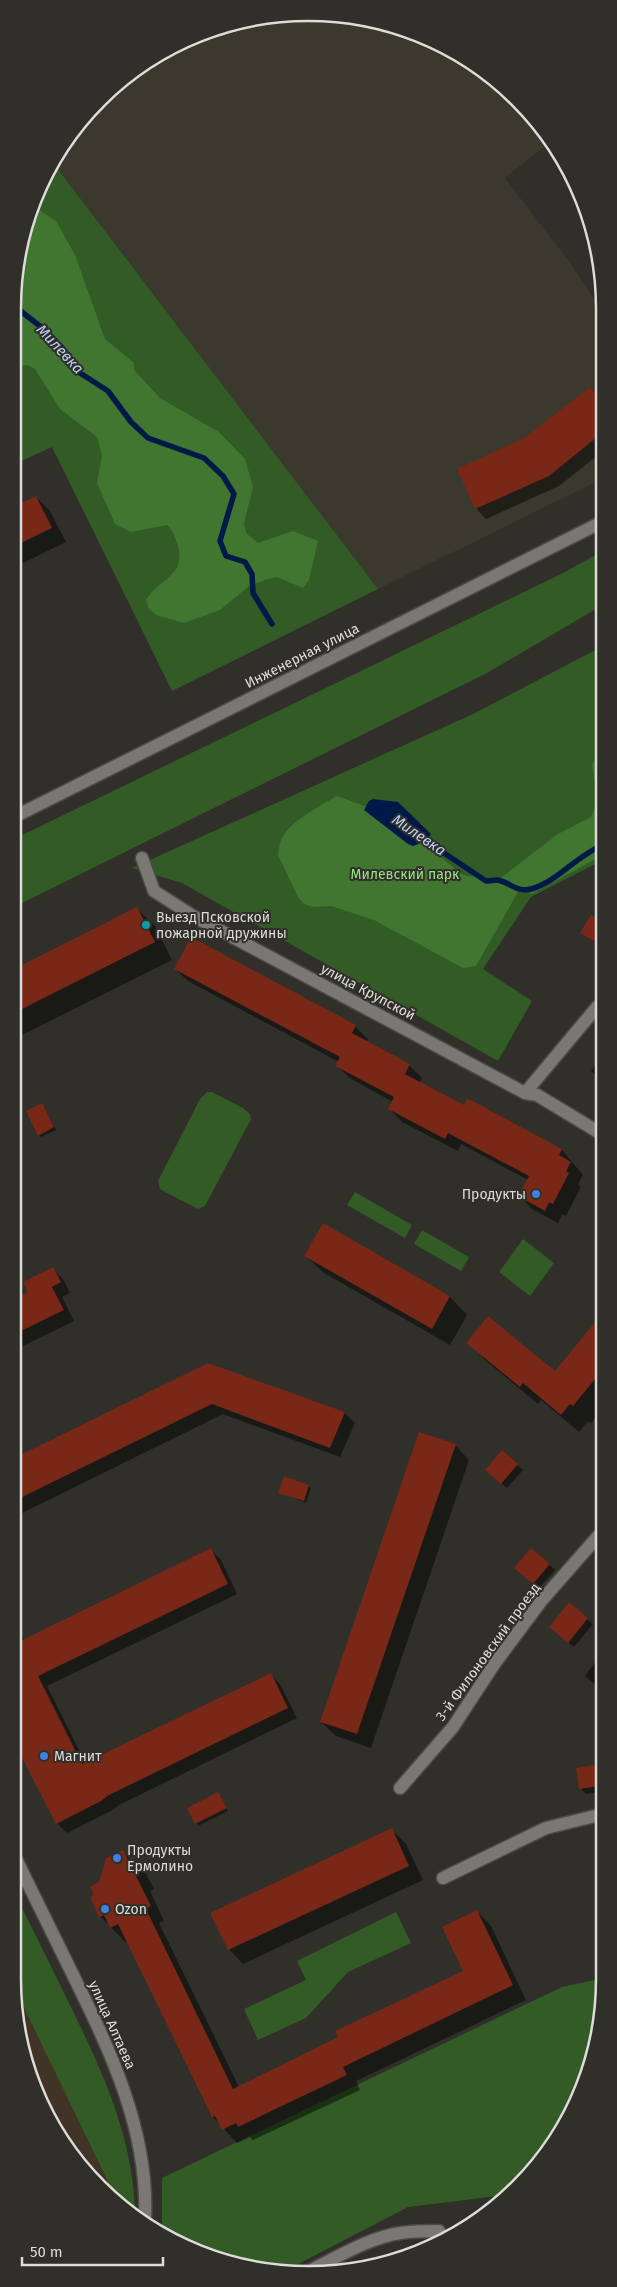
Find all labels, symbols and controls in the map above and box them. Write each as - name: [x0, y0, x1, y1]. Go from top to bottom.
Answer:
- water label: Милевка: [33, 321, 87, 377]
- street label: Инженерная улица: [242, 620, 362, 692]
- water label: Милевка: [389, 811, 449, 859]
- park label: Милевский парк: [351, 866, 460, 883]
- place label: Выезд Псковской пожарной дружины: [156, 909, 287, 942]
- marker: Выезд Псковской пожарной дружины: [140, 919, 152, 931]
- street label: улица Крупской: [318, 960, 418, 1024]
- place label: Продукты: [462, 1186, 526, 1203]
- marker: Продукты: [530, 1188, 542, 1200]
- street label: 3-й Филоновский проезд: [432, 1580, 544, 1724]
- place label: Магнит: [54, 1748, 102, 1765]
- marker: Магнит: [38, 1750, 50, 1762]
- place label: Продукты Ермолино: [127, 1842, 193, 1875]
- marker: Продукты Ермолино: [111, 1852, 123, 1864]
- place label: Ozon: [115, 1901, 147, 1918]
- marker: Ozon: [99, 1903, 111, 1915]
- street label: улица Алтаева: [85, 1978, 139, 2072]
- scale bar: [22, 2234, 164, 2266]
- text: 50 m: [30, 2243, 63, 2261]

